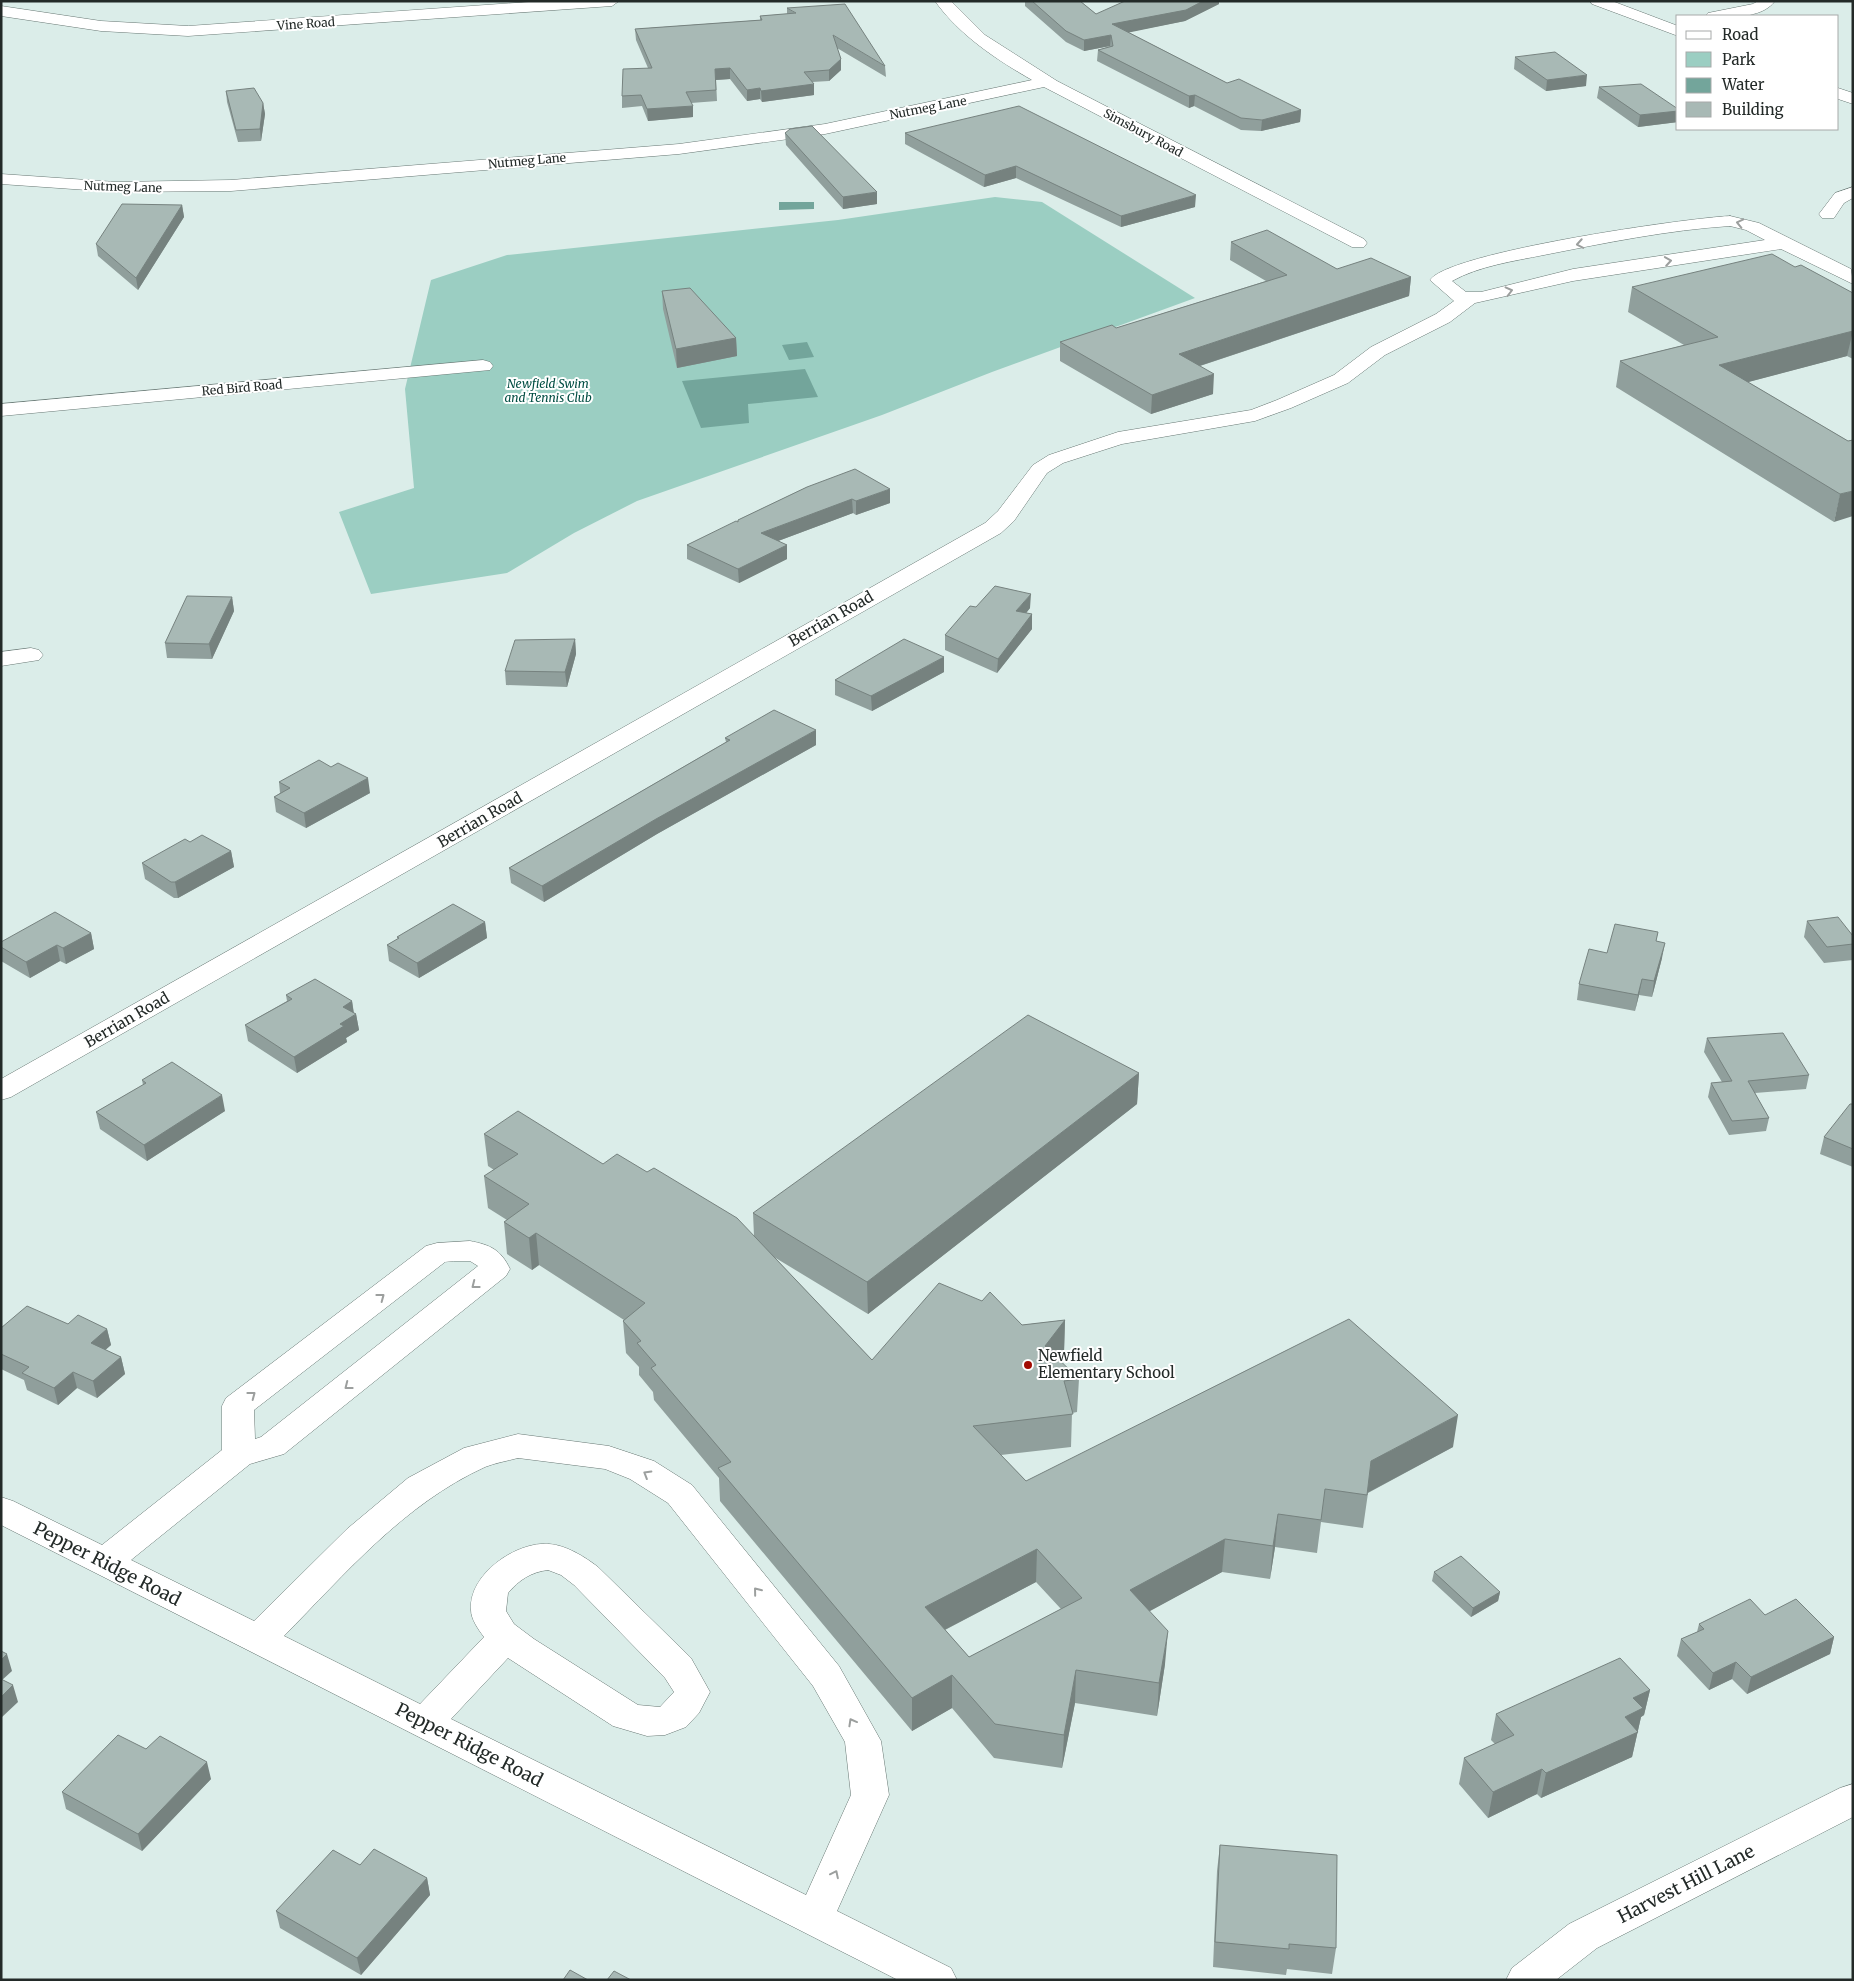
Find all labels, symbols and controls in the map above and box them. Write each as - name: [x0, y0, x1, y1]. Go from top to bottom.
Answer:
- street label: Vine Road: [276, 14, 335, 33]
- legend: [1676, 15, 1839, 130]
- text: Road: [1722, 25, 1758, 44]
- text: Park: [1722, 50, 1756, 69]
- text: Water: [1721, 75, 1765, 94]
- street label: Nutmeg Lane: [888, 93, 968, 122]
- text: Building: [1722, 100, 1784, 119]
- street label: Simsbury Road: [1101, 105, 1185, 160]
- street label: Nutmeg Lane: [487, 150, 566, 171]
- street label: Nutmeg Lane: [84, 178, 162, 195]
- one-way arrow: [1735, 218, 1744, 229]
- one-way arrow: [1575, 238, 1584, 248]
- one-way arrow: [1664, 256, 1673, 266]
- one-way arrow: [1504, 286, 1513, 297]
- park label: Newfield Swim and Tennis Club: [504, 376, 592, 405]
- street label: Red Bird Road: [201, 377, 283, 398]
- street label: Berrian Road: [785, 587, 876, 650]
- street label: Berrian Road: [434, 788, 525, 851]
- street label: Berrian Road: [81, 988, 172, 1051]
- one-way arrow: [472, 1279, 481, 1288]
- one-way arrow: [375, 1294, 384, 1302]
- place label: Newfield Elementary School: [1038, 1346, 1175, 1382]
- marker: Newfield Elementary School: [1022, 1359, 1034, 1371]
- one-way arrow: [345, 1380, 354, 1388]
- one-way arrow: [246, 1393, 255, 1401]
- one-way arrow: [643, 1470, 652, 1480]
- street label: Pepper Ridge Road: [30, 1516, 185, 1611]
- one-way arrow: [754, 1587, 763, 1596]
- street label: Pepper Ridge Road: [392, 1697, 547, 1792]
- one-way arrow: [848, 1718, 858, 1727]
- street label: Harvest Hill Lane: [1614, 1839, 1758, 1928]
- one-way arrow: [829, 1870, 839, 1879]

